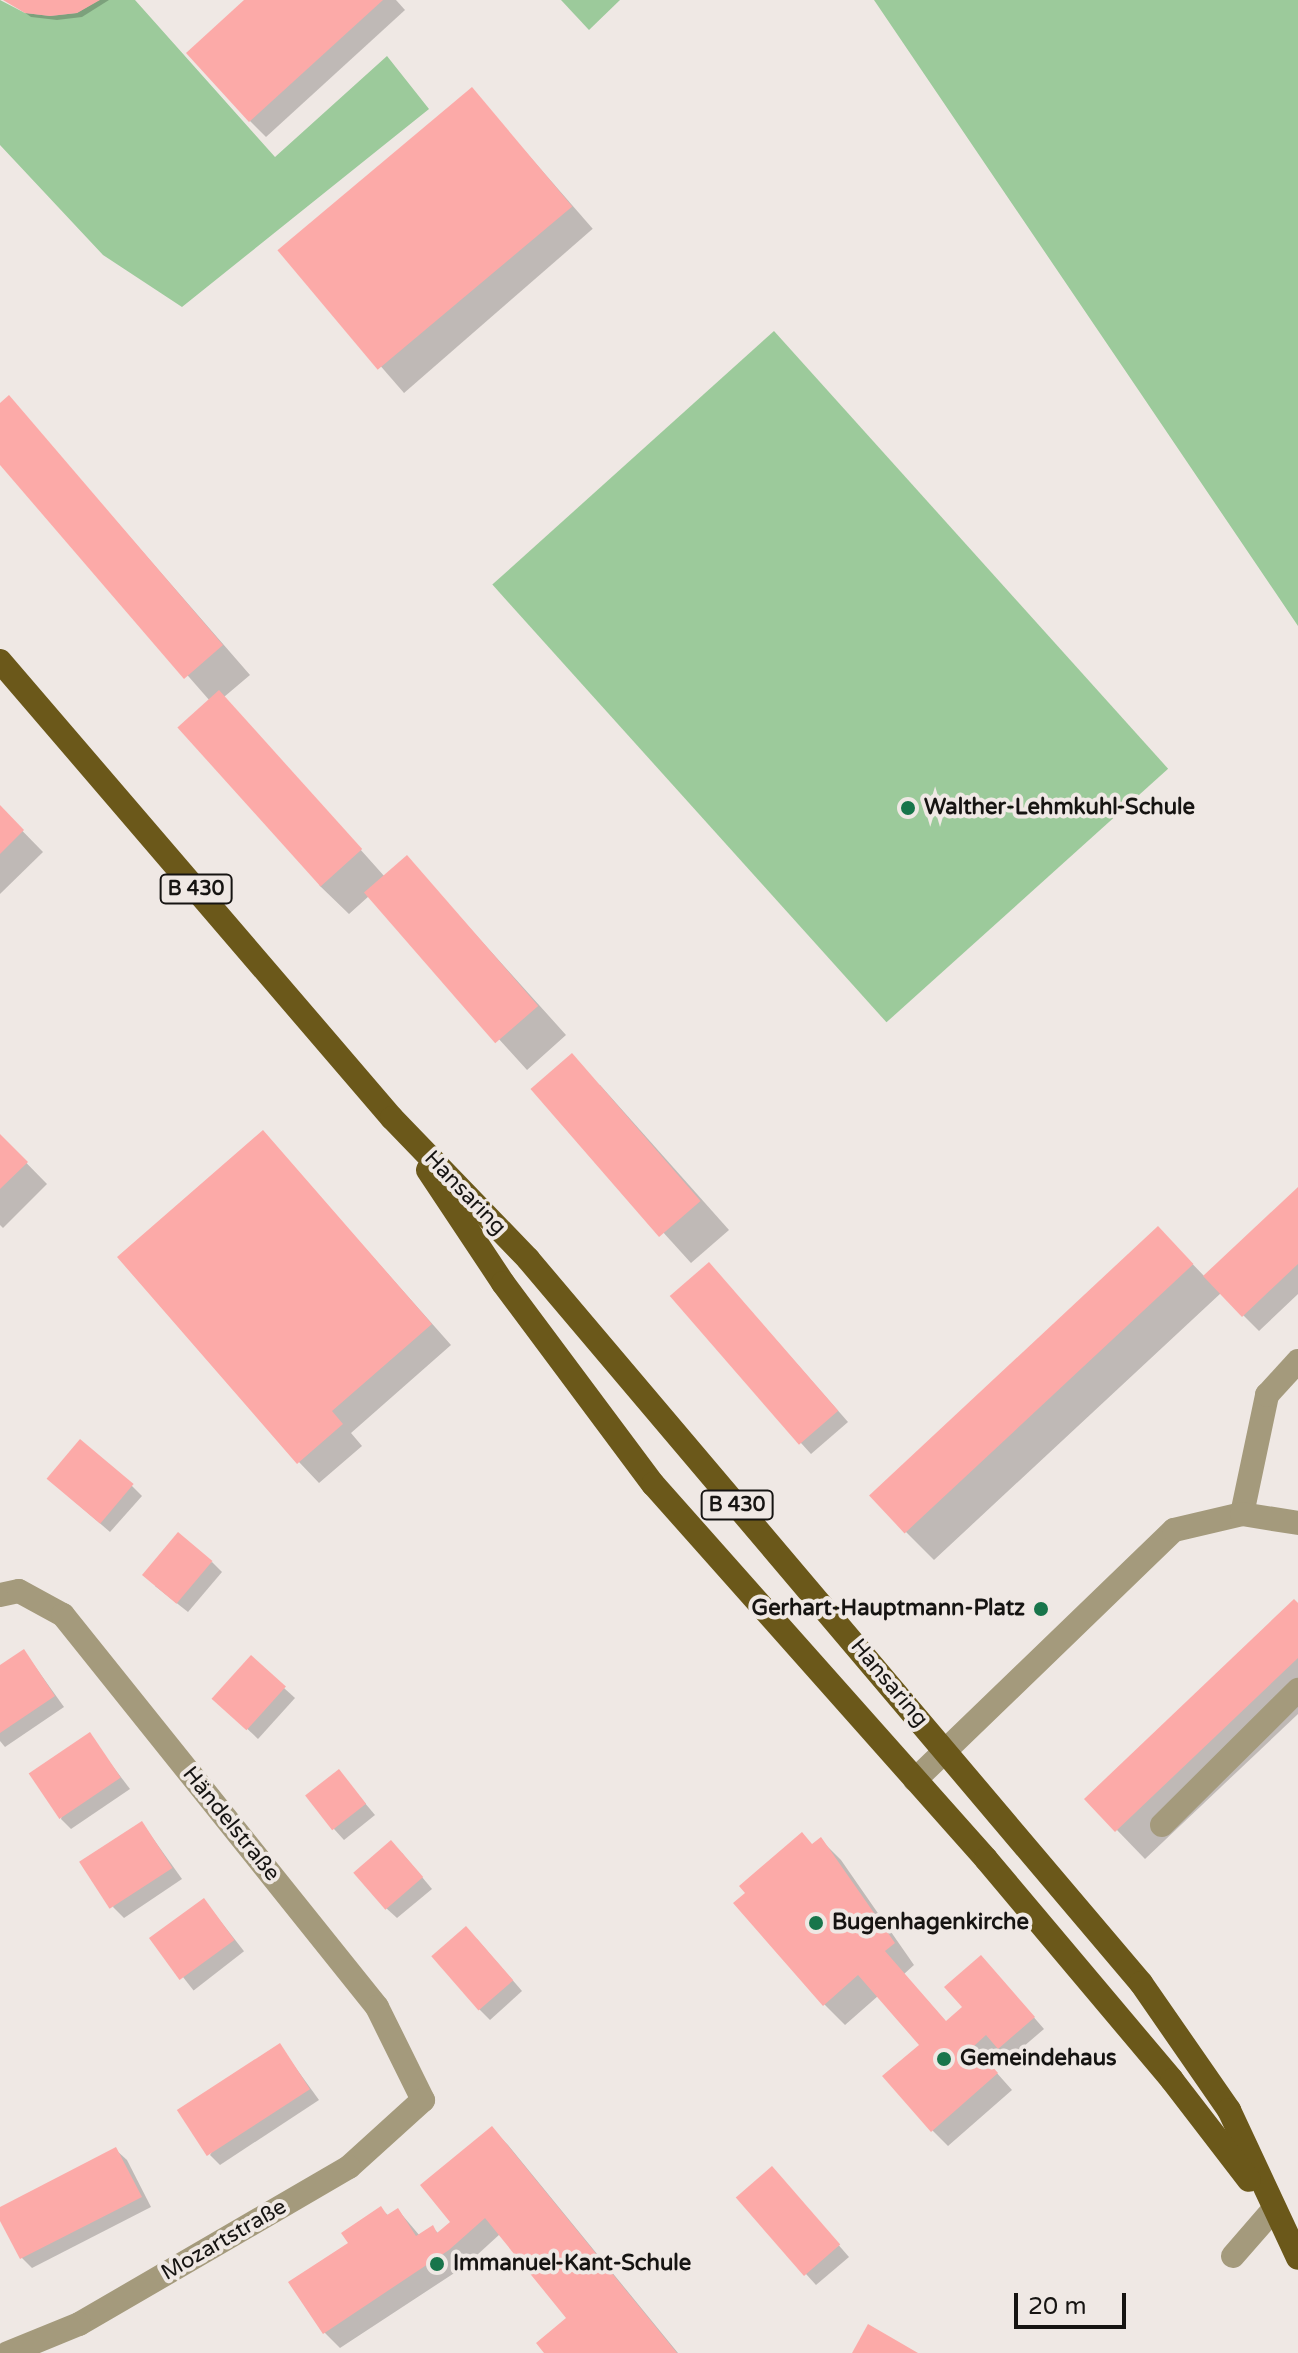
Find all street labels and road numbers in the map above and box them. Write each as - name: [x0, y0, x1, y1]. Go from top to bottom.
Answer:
- road number: B 430: [158, 873, 234, 905]
- street label: Hansaring: [419, 1146, 511, 1240]
- road number: B 430: [699, 1489, 775, 1521]
- street label: Hansaring: [845, 1634, 933, 1732]
- street label: Händelstraße: [177, 1761, 285, 1887]
- street label: Mozartstraße: [157, 2194, 291, 2286]

